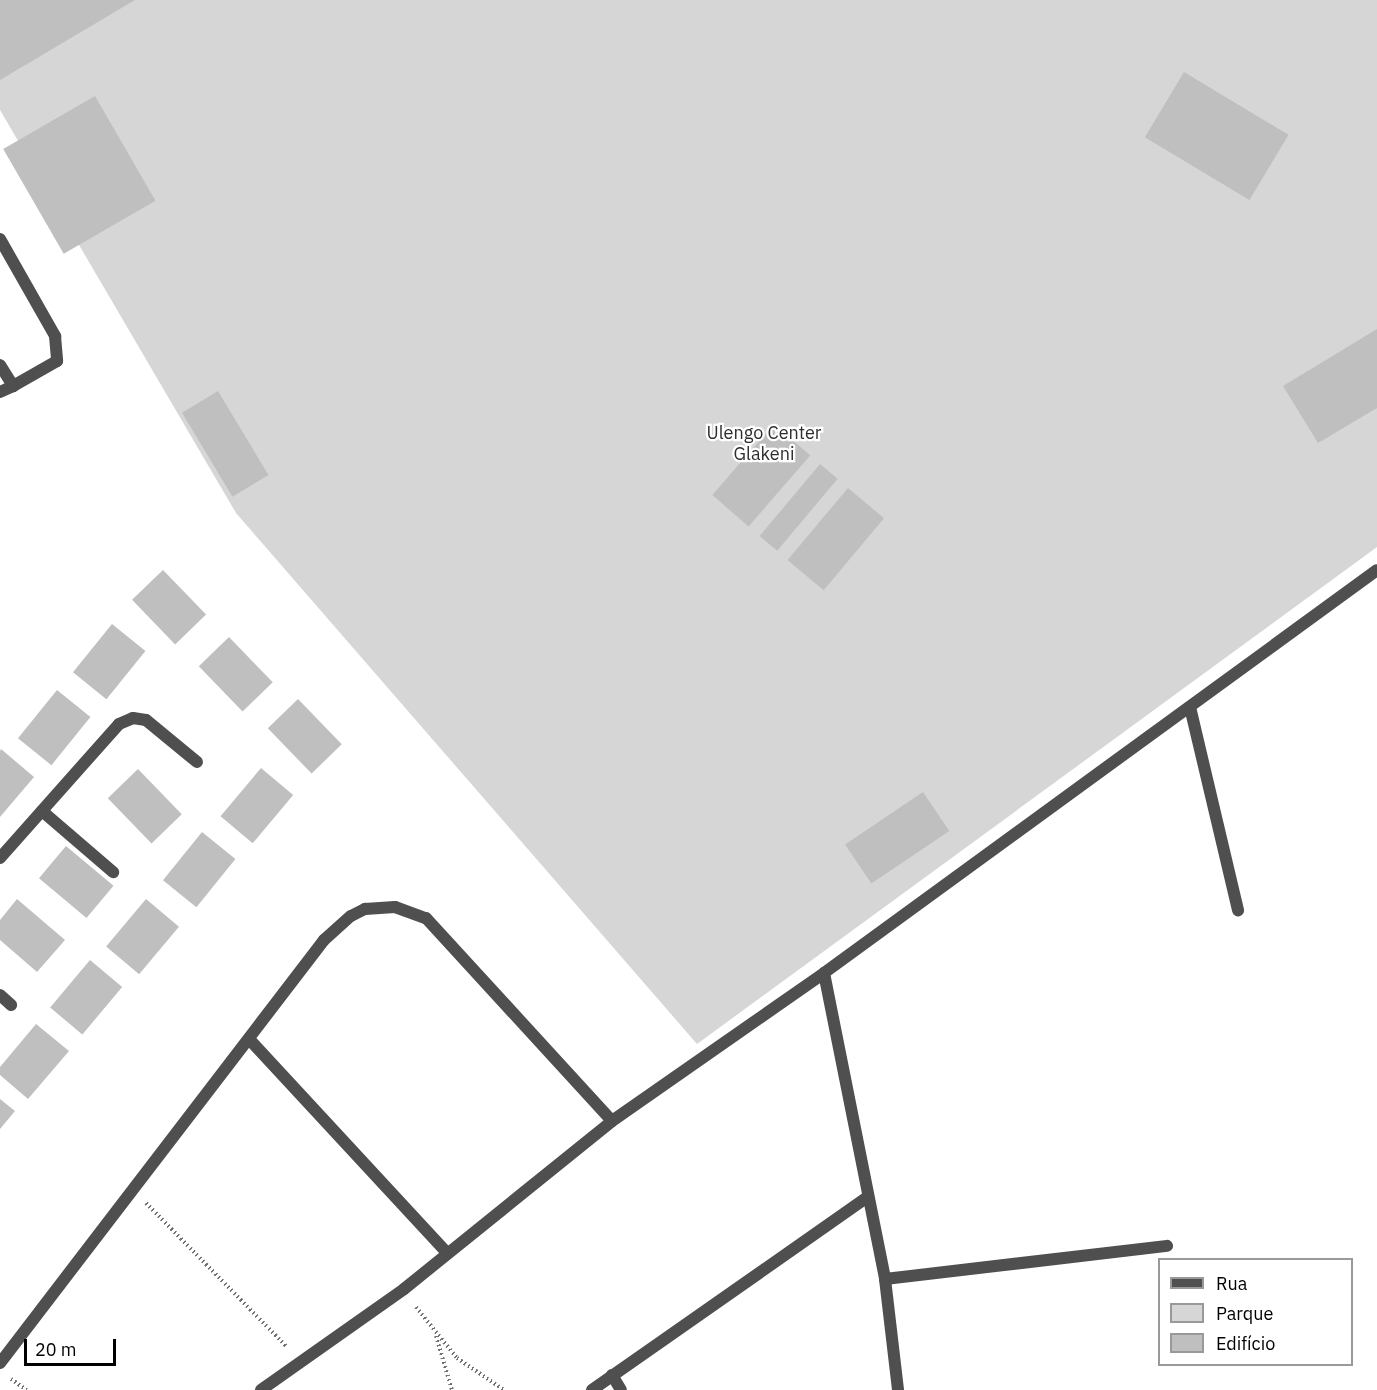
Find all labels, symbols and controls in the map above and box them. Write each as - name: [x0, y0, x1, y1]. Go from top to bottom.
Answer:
- park label: Ulengo Center Glakeni: [707, 423, 821, 466]
- legend: [1158, 1258, 1353, 1366]
- text: Rua: [1216, 1272, 1247, 1295]
- text: Parque: [1216, 1302, 1273, 1325]
- scale bar: [27, 1327, 118, 1365]
- text: Edifício: [1216, 1332, 1275, 1355]
- text: 20 m: [35, 1338, 77, 1361]

